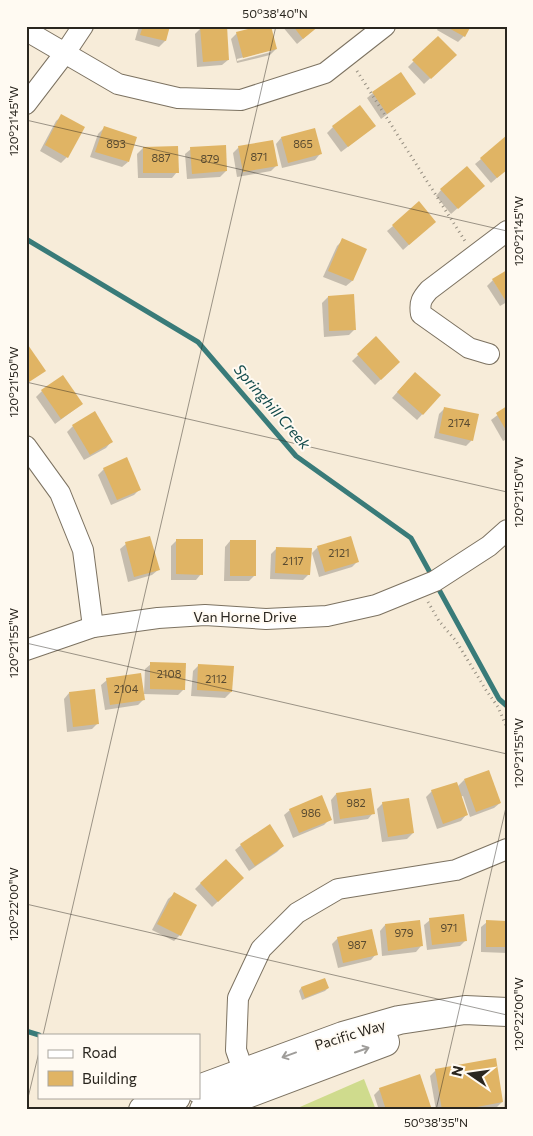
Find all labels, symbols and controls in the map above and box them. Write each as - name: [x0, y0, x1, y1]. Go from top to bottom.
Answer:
- text: 50°38'40"N: [242, 6, 308, 20]
- text: 120°21'45"W: [6, 86, 20, 156]
- house number: 893: [106, 137, 126, 150]
- house number: 865: [293, 137, 313, 150]
- house number: 871: [250, 150, 268, 163]
- house number: 887: [151, 151, 171, 164]
- house number: 879: [200, 152, 220, 165]
- text: 120°21'45"W: [511, 196, 525, 266]
- text: 120°21'50"W: [6, 347, 20, 417]
- water label: Springhill Creek: [231, 360, 315, 453]
- house number: 2174: [448, 416, 471, 429]
- text: 120°21'50"W: [511, 457, 525, 527]
- house number: 2121: [328, 546, 350, 559]
- house number: 2117: [282, 554, 304, 567]
- text: 120°21'55"W: [6, 608, 20, 678]
- street label: Van Horne Drive: [193, 608, 297, 625]
- house number: 2108: [157, 667, 182, 680]
- house number: 2112: [205, 672, 227, 685]
- house number: 2104: [114, 682, 139, 695]
- text: 120°21'55"W: [511, 718, 525, 788]
- house number: 982: [346, 796, 366, 809]
- house number: 986: [301, 806, 321, 819]
- text: 120°22'00"W: [6, 867, 20, 941]
- house number: 971: [440, 921, 458, 934]
- house number: 979: [394, 926, 414, 939]
- house number: 987: [347, 938, 367, 951]
- text: 120°22'00"W: [511, 977, 525, 1051]
- street label: Pacific Way: [312, 1016, 387, 1053]
- legend: [38, 1034, 200, 1098]
- text: Road: [82, 1043, 117, 1061]
- one-way arrow: [353, 1045, 369, 1054]
- north arrow: [446, 1048, 496, 1098]
- one-way arrow: [282, 1051, 298, 1060]
- text: N: [447, 1064, 466, 1078]
- text: Building: [82, 1069, 137, 1087]
- text: 50°38'35"N: [404, 1115, 468, 1129]

